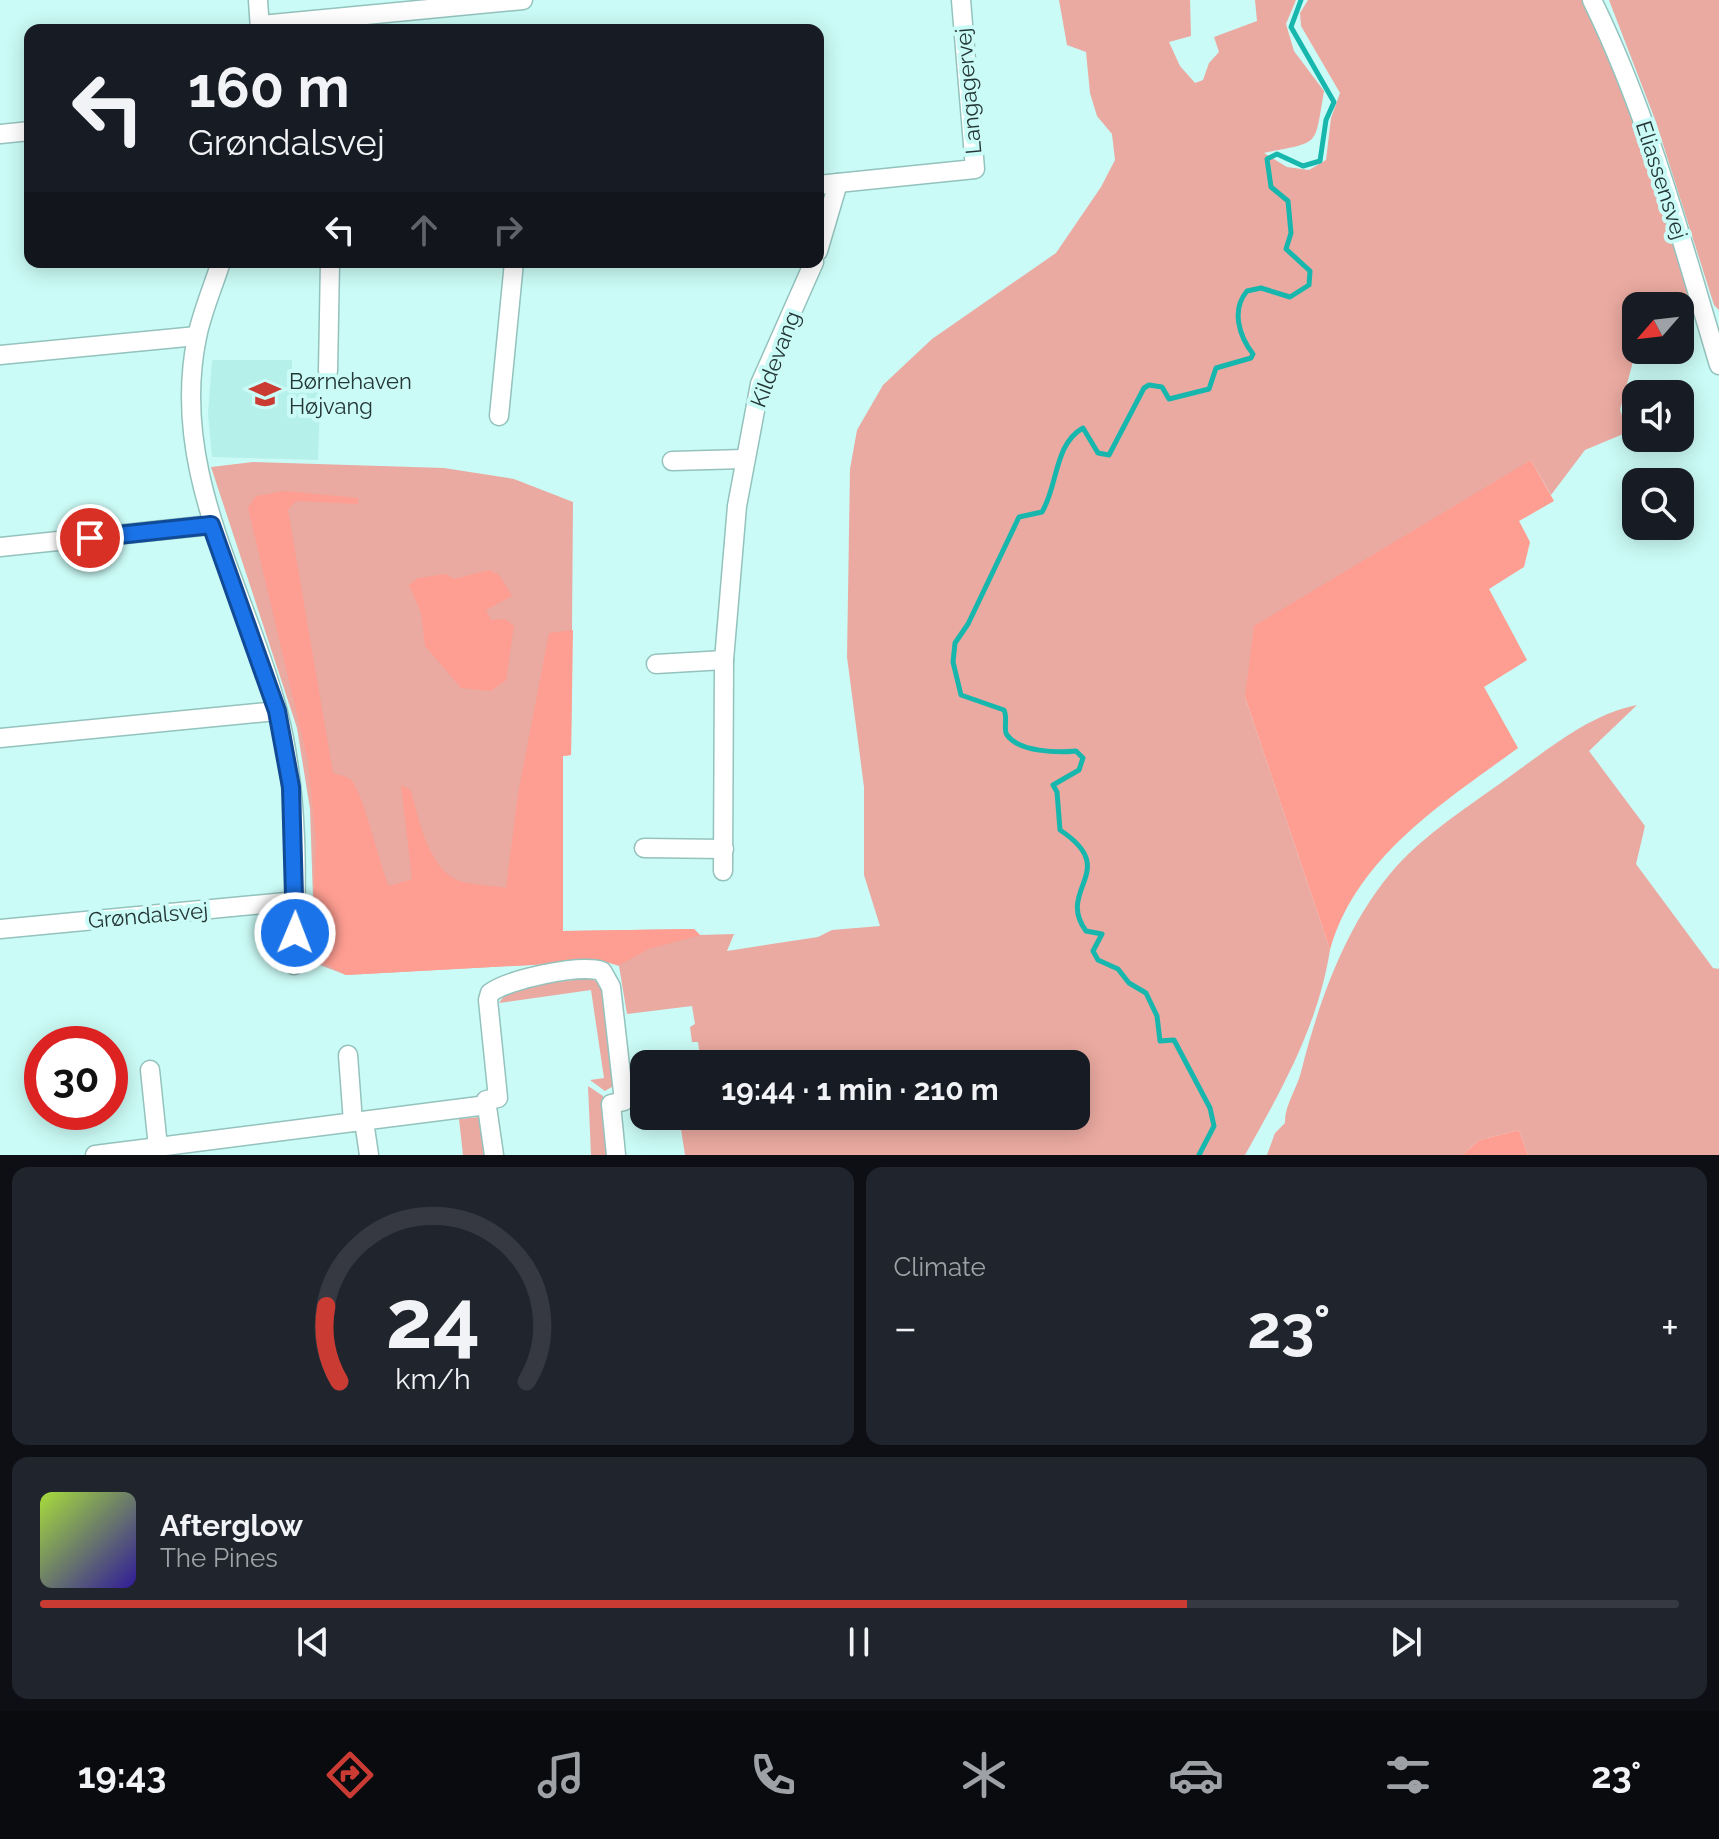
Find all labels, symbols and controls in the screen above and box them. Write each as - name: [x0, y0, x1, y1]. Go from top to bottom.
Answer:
- street label: Langagervej: [950, 27, 986, 155]
- text: 160 m: [188, 54, 350, 120]
- icon: left: [56, 56, 160, 160]
- street label: Eliassensvej: [1631, 118, 1693, 242]
- text: Grøndalsvej: [188, 121, 385, 163]
- icon: left: [318, 208, 362, 252]
- icon: ahead: [402, 208, 446, 252]
- icon: right: [486, 208, 530, 252]
- north arrow: [1622, 292, 1694, 364]
- map controls: [1622, 292, 1694, 540]
- street label: Kildevang: [745, 307, 805, 411]
- place label: Børnehaven Højvang: [289, 368, 412, 419]
- school or university icon: Børnehaven Højvang: [248, 377, 282, 411]
- button: sound: [1622, 380, 1694, 452]
- button: search: [1622, 468, 1694, 540]
- pin: [56, 504, 124, 572]
- icon: arrive: [68, 516, 112, 560]
- position arrow: [253, 891, 337, 975]
- street label: Grøndalsvej: [87, 897, 209, 933]
- speed limit sign: 30: [24, 1026, 128, 1130]
- text: 19:44 · 1 min · 210 m: [721, 1072, 999, 1107]
- text: Climate: [894, 1252, 986, 1282]
- text: 24: [386, 1270, 480, 1367]
- text: 23°: [1247, 1292, 1331, 1362]
- text: −: [894, 1302, 917, 1353]
- text: +: [1661, 1302, 1679, 1353]
- text: km/h: [395, 1362, 470, 1396]
- text: Afterglow: [160, 1508, 303, 1543]
- text: The Pines: [160, 1543, 278, 1573]
- icon: previous: [291, 1620, 335, 1664]
- icon: pause: [837, 1620, 881, 1664]
- icon: next: [1384, 1620, 1428, 1664]
- icon: directions: [322, 1747, 378, 1803]
- icon: music: [533, 1747, 589, 1803]
- icon: phone: [745, 1747, 801, 1803]
- icon: climate: [956, 1747, 1012, 1803]
- icon: car: [1168, 1747, 1224, 1803]
- icon: filters: [1380, 1747, 1436, 1803]
- text: 19:43: [78, 1754, 166, 1796]
- text: 23°: [1591, 1754, 1641, 1796]

